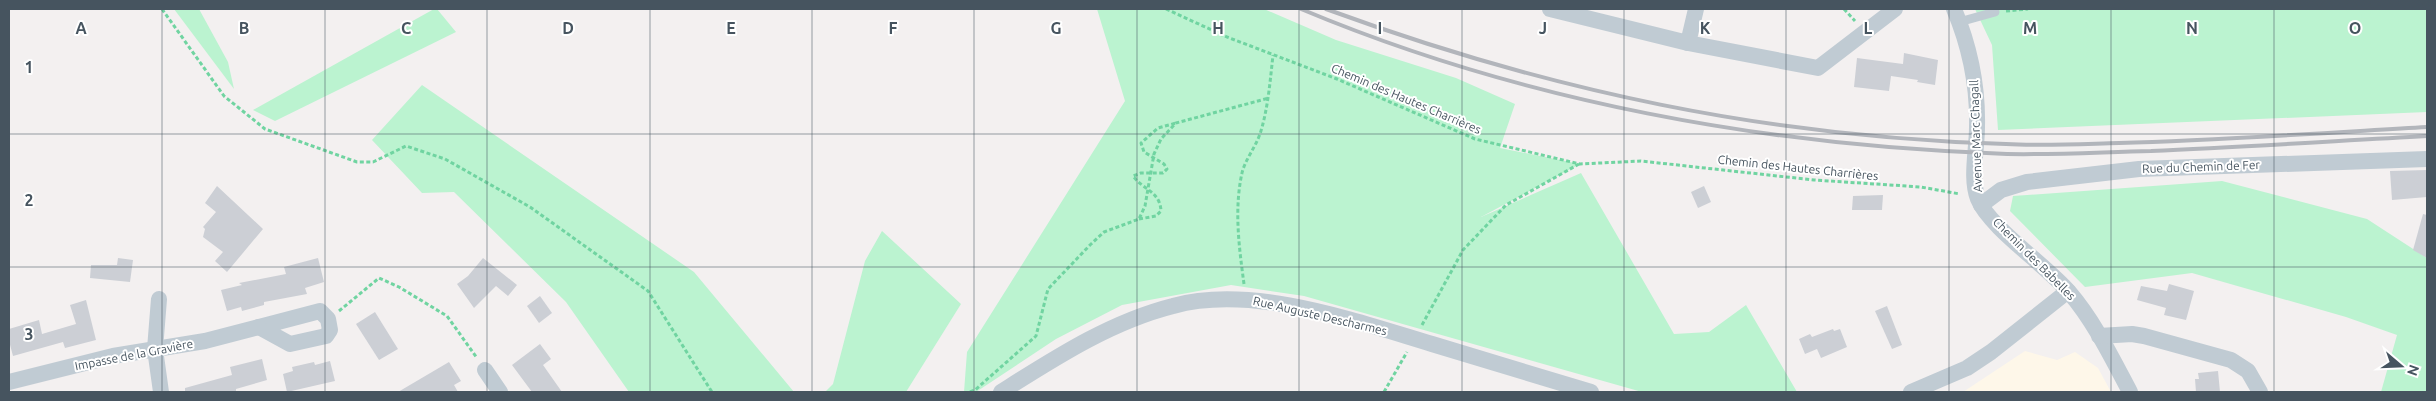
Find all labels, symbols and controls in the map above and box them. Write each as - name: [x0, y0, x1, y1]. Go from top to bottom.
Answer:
- text: A: [75, 19, 87, 37]
- text: B: [239, 19, 249, 37]
- text: C: [401, 19, 411, 37]
- text: D: [562, 19, 574, 37]
- text: E: [726, 19, 736, 37]
- text: F: [889, 19, 898, 37]
- text: G: [1050, 19, 1062, 37]
- text: H: [1212, 19, 1224, 37]
- text: I: [1378, 19, 1382, 37]
- text: J: [1539, 19, 1547, 37]
- text: K: [1700, 19, 1711, 37]
- text: L: [1864, 19, 1873, 37]
- text: M: [2023, 19, 2037, 37]
- text: N: [2186, 19, 2198, 37]
- text: O: [2349, 19, 2361, 37]
- text: 1: [24, 58, 34, 76]
- street label: Chemin des Hautes Charrières: [1329, 61, 1483, 136]
- street label: Avenue Marc Chagall: [1967, 80, 1984, 192]
- street label: Chemin des Hautes Charrières: [1717, 153, 1879, 182]
- street label: Rue du Chemin de Fer: [2142, 158, 2261, 175]
- text: 2: [24, 191, 34, 209]
- street label: Chemin des Babelles: [1991, 215, 2078, 302]
- street label: Rue Auguste Descharmes: [1252, 294, 1388, 337]
- text: 3: [24, 325, 34, 343]
- street label: Impasse de la Gravière: [74, 337, 194, 372]
- north arrow: [2376, 341, 2426, 391]
- text: N: [2404, 363, 2423, 378]

